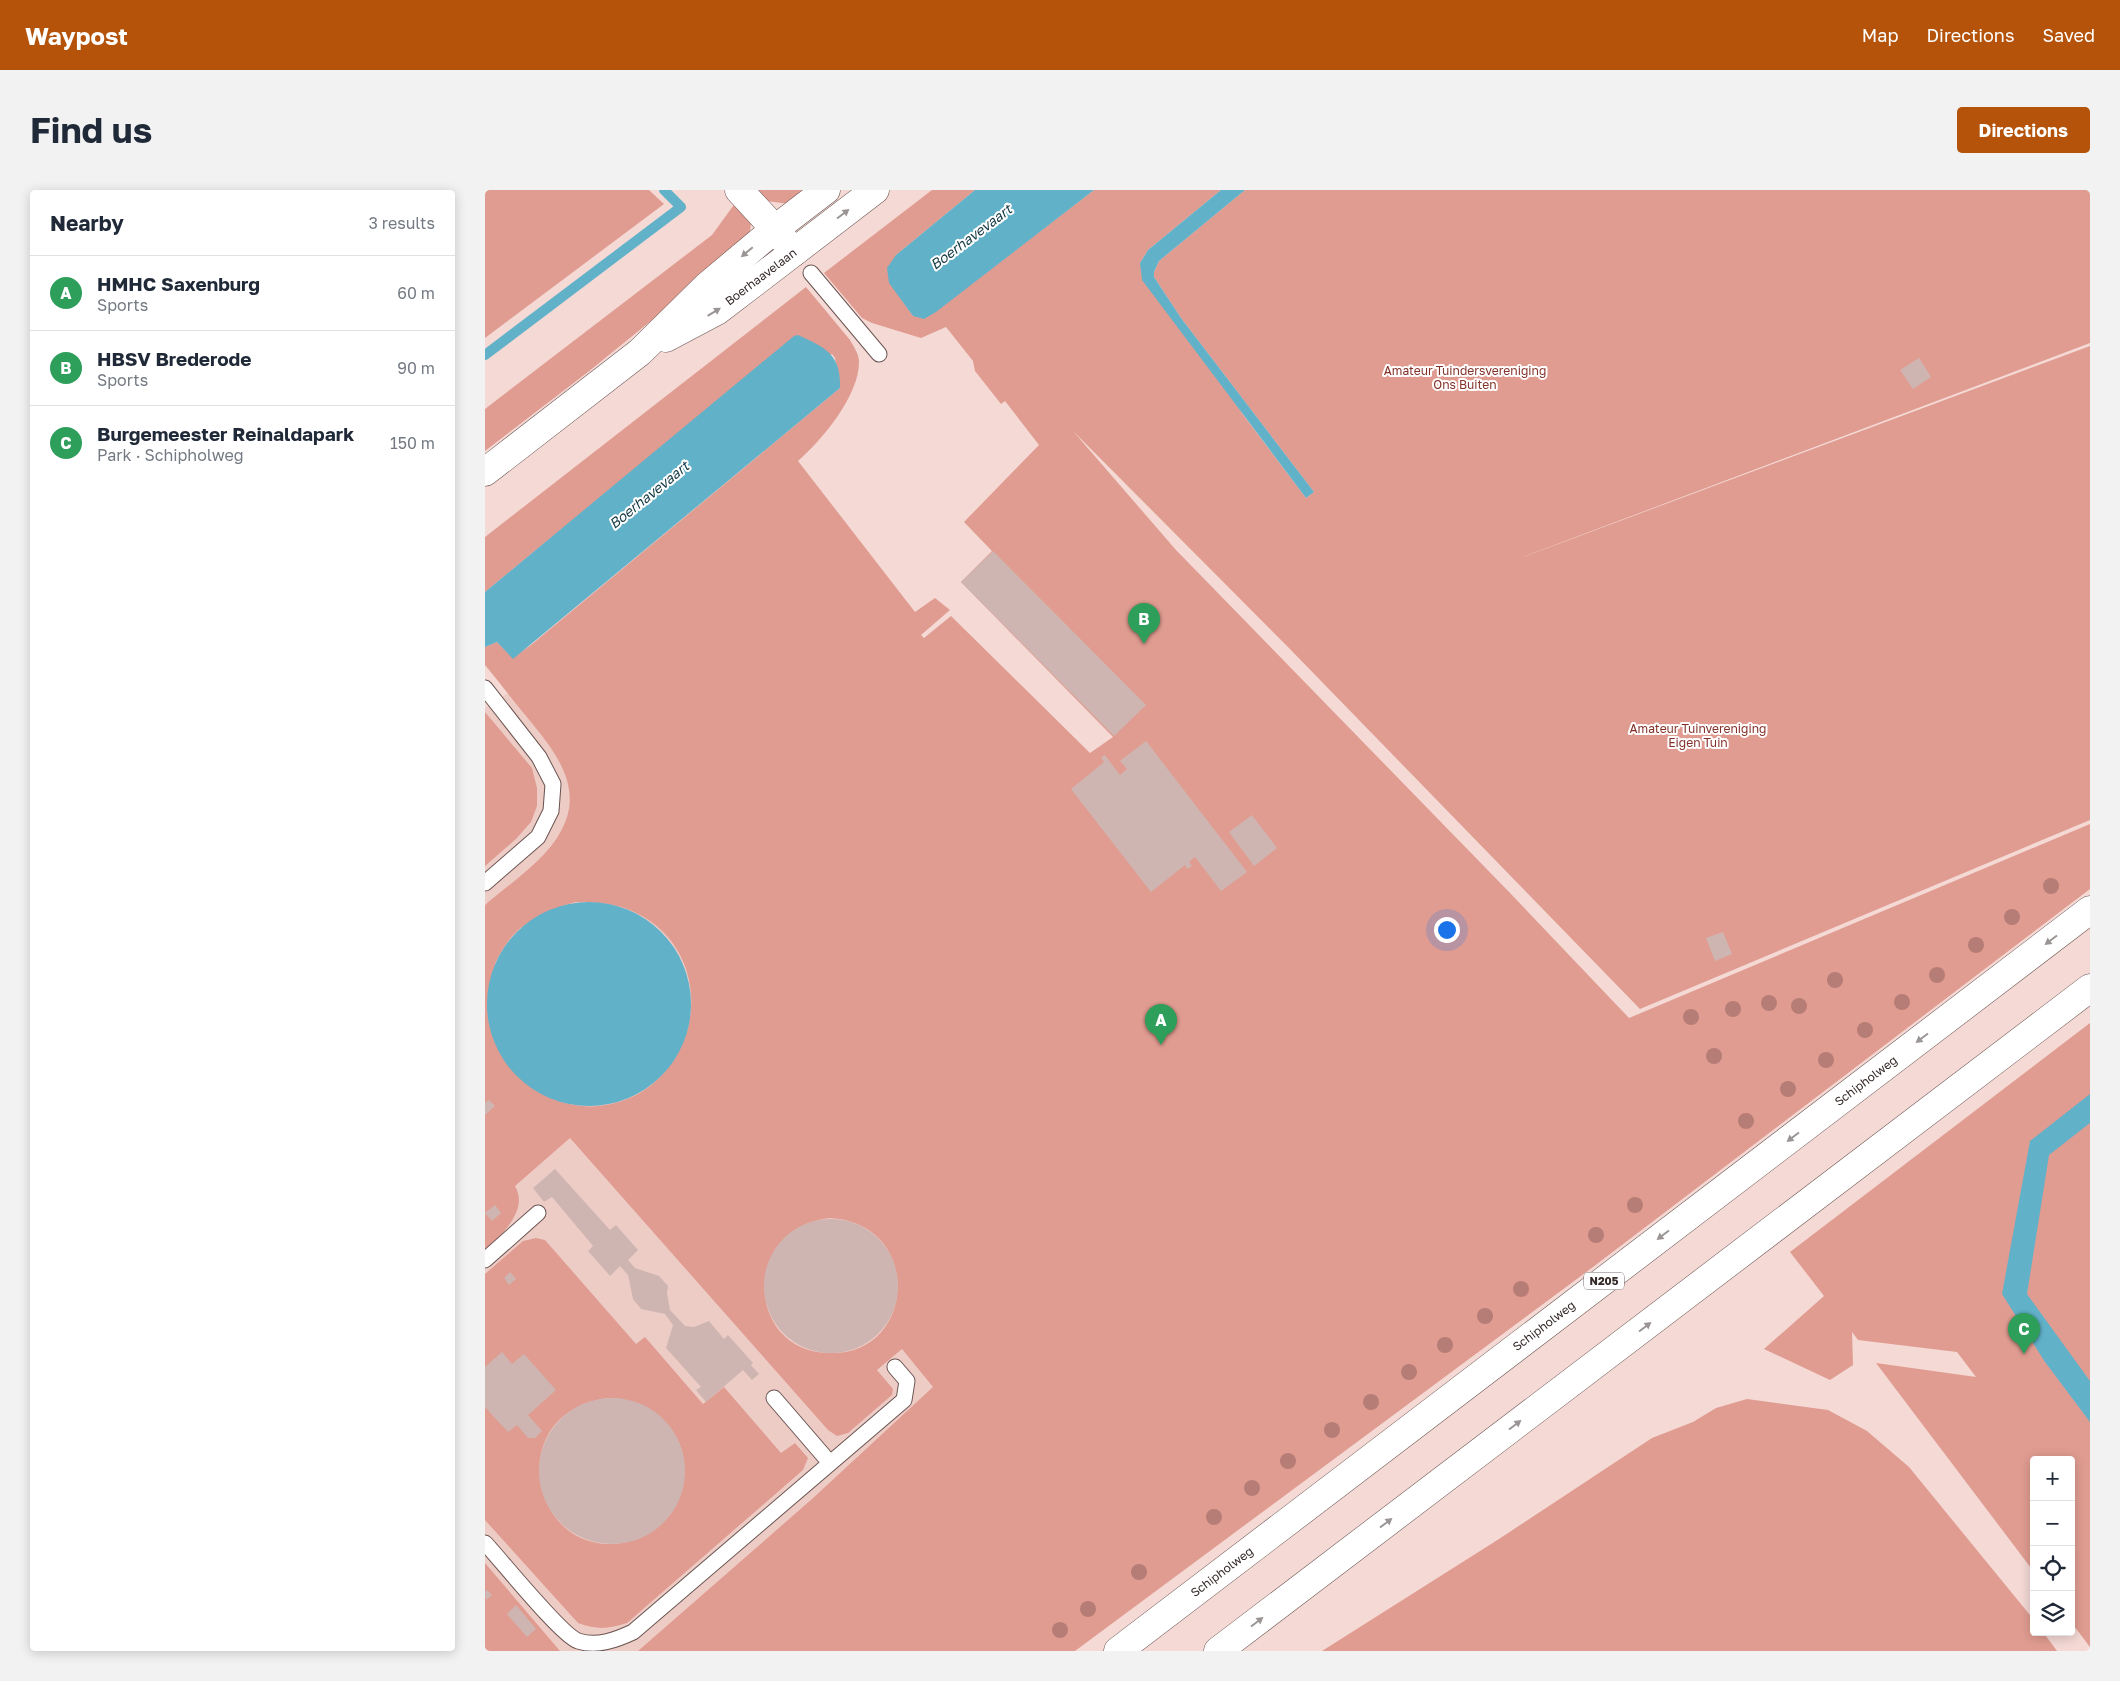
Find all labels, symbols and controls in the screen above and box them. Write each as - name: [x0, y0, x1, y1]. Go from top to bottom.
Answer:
- text: Waypost: [25, 21, 128, 50]
- text: Map: [1862, 24, 1898, 46]
- text: Directions: [1926, 24, 2014, 46]
- text: Saved: [2042, 24, 2095, 46]
- button: Directions: [1957, 107, 2090, 153]
- text: Find us: [30, 109, 152, 151]
- water label: Boerhavevaart: [927, 200, 1016, 273]
- one-way arrow: [836, 209, 849, 220]
- text: Nearby: [50, 210, 124, 236]
- text: 3 results: [368, 213, 435, 233]
- street label: Boerhaavelaan: [722, 245, 799, 308]
- one-way arrow: [740, 247, 753, 258]
- text: HMHC Saxenburg: [97, 272, 260, 295]
- text: A: [60, 283, 72, 303]
- text: 60 m: [397, 283, 435, 303]
- text: Sports: [97, 295, 148, 315]
- one-way arrow: [706, 308, 721, 316]
- text: HBSV Brederode: [97, 347, 251, 370]
- text: B: [60, 358, 72, 378]
- text: 90 m: [397, 358, 435, 378]
- park label: Amateur Tuindersvereniging Ons Buiten: [1384, 363, 1546, 392]
- text: Sports: [97, 370, 148, 390]
- text: Burgemeester Reinaldapark: [97, 422, 354, 445]
- text: C: [60, 433, 72, 453]
- text: 150 m: [390, 433, 435, 453]
- text: Park · Schipholweg: [97, 445, 244, 465]
- water label: Boerhavevaart: [605, 456, 693, 532]
- pin: B: [1128, 603, 1160, 644]
- park label: Amateur Tuinvereniging Eigen Tuin: [1630, 721, 1766, 750]
- your location: [1434, 917, 1460, 943]
- one-way arrow: [2045, 934, 2058, 945]
- pin: A: [1145, 1004, 1177, 1045]
- one-way arrow: [1916, 1033, 1929, 1044]
- street label: Schipholweg: [1831, 1052, 1900, 1109]
- one-way arrow: [1787, 1131, 1800, 1142]
- one-way arrow: [1657, 1230, 1670, 1241]
- road number: N205: [1584, 1272, 1624, 1290]
- street label: Schipholweg: [1509, 1297, 1578, 1354]
- pin: C: [2008, 1313, 2040, 1354]
- one-way arrow: [1638, 1321, 1651, 1332]
- one-way arrow: [1508, 1420, 1522, 1430]
- map controls: [2030, 1456, 2075, 1636]
- button: +: [2030, 1456, 2075, 1501]
- button: −: [2030, 1501, 2075, 1546]
- one-way arrow: [1379, 1518, 1393, 1528]
- street label: Schipholweg: [1187, 1543, 1256, 1600]
- button: locate: [2030, 1546, 2075, 1591]
- button: layers: [2030, 1591, 2075, 1636]
- one-way arrow: [1250, 1616, 1263, 1627]

